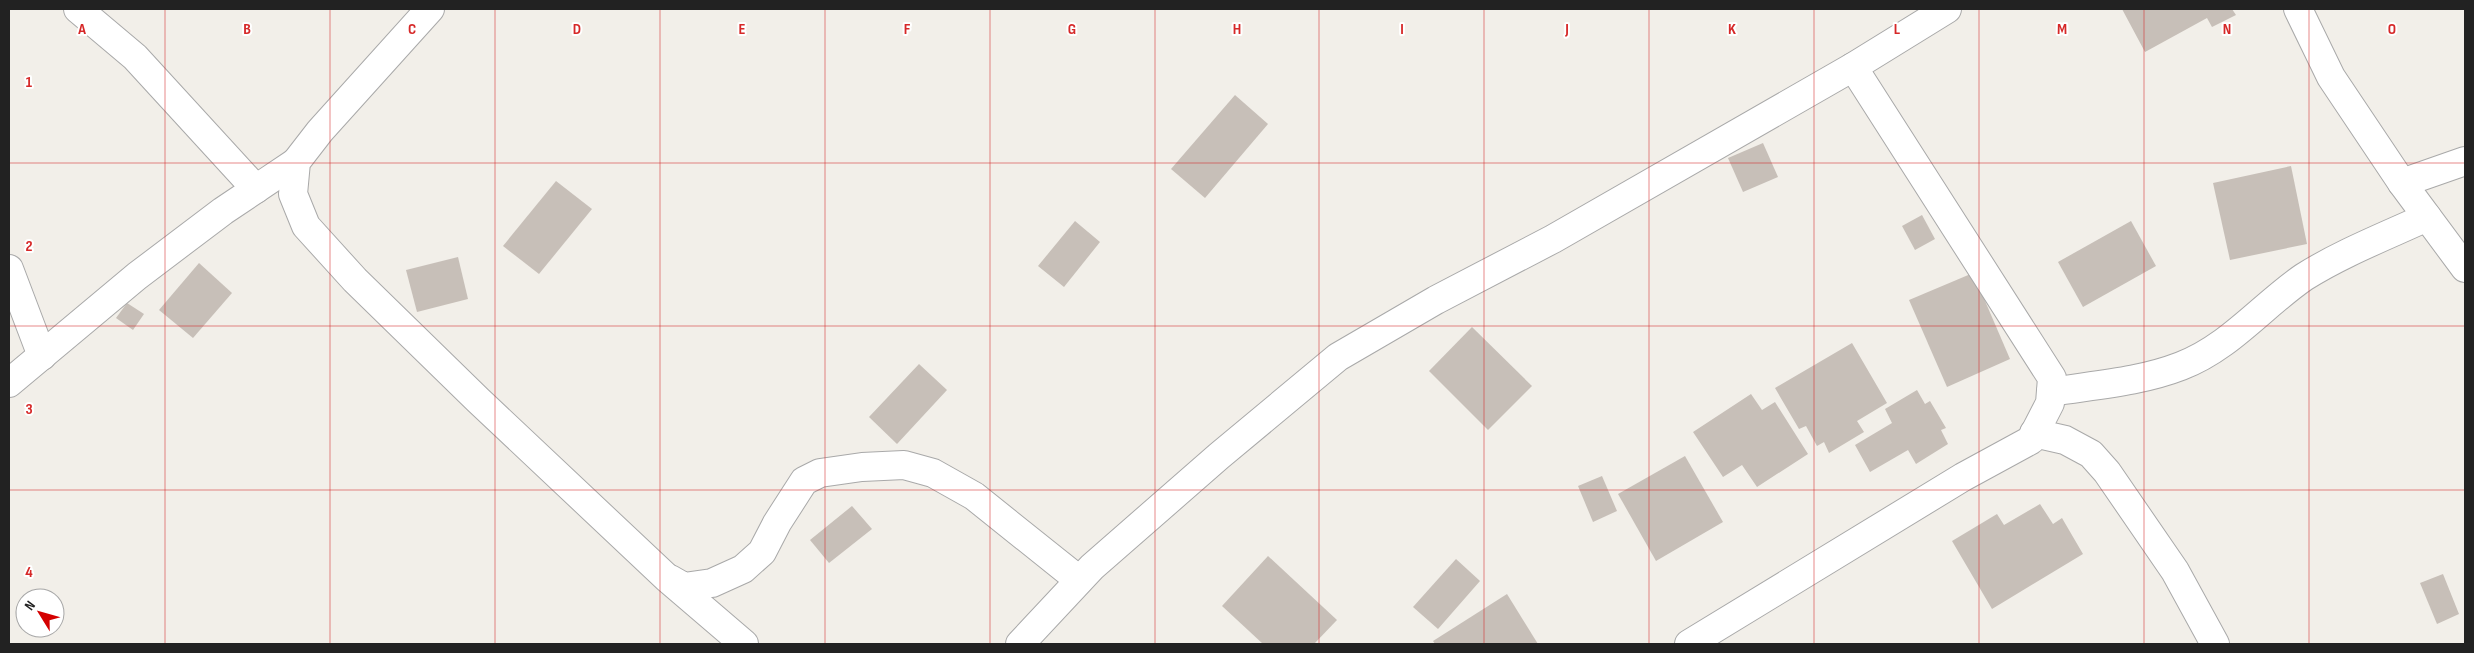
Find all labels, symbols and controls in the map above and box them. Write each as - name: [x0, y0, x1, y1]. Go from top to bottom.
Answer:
- text: A: [77, 20, 86, 39]
- text: B: [243, 20, 251, 39]
- text: C: [408, 20, 416, 39]
- text: D: [573, 20, 581, 39]
- text: E: [739, 20, 746, 39]
- text: F: [904, 20, 911, 39]
- text: G: [1068, 20, 1076, 39]
- text: H: [1233, 20, 1241, 39]
- text: I: [1400, 20, 1404, 39]
- text: J: [1564, 20, 1569, 39]
- text: K: [1728, 20, 1736, 39]
- text: L: [1894, 20, 1901, 39]
- text: M: [2057, 20, 2067, 39]
- text: N: [2223, 20, 2231, 39]
- text: O: [2388, 20, 2396, 39]
- text: 1: [26, 73, 33, 92]
- text: 2: [25, 237, 33, 256]
- text: 3: [25, 400, 33, 419]
- text: 4: [25, 563, 33, 582]
- north arrow: [15, 588, 65, 638]
- text: N: [21, 597, 39, 614]

